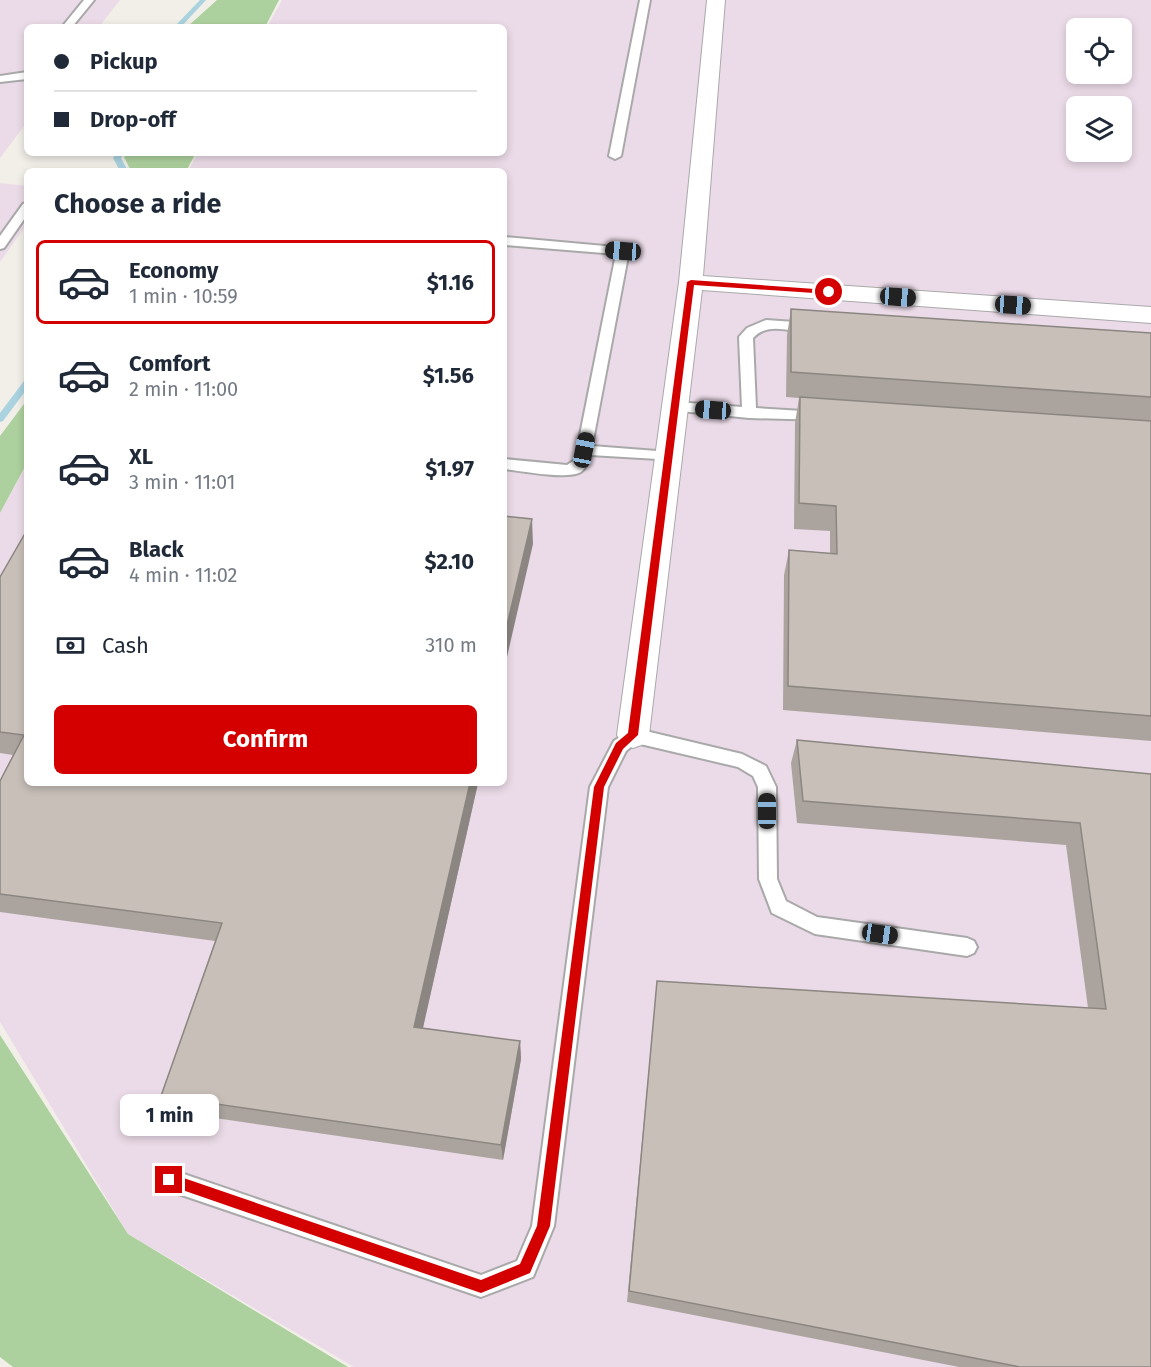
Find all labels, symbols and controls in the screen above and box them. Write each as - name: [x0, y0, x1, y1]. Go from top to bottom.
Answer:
- map controls: [1066, 18, 1132, 162]
- button: locate: [1066, 18, 1132, 84]
- text: Pickup: [90, 48, 158, 75]
- button: layers: [1066, 96, 1132, 162]
- text: Drop-off: [90, 106, 176, 133]
- text: Choose a ride: [54, 188, 221, 220]
- car: [604, 241, 642, 261]
- icon: car: [57, 255, 111, 309]
- text: Economy: [129, 257, 218, 284]
- text: $1.16: [427, 269, 474, 296]
- route start: [815, 278, 842, 305]
- text: 1 min · 10:59: [129, 284, 238, 308]
- car: [879, 287, 917, 307]
- car: [994, 295, 1032, 315]
- icon: car: [57, 348, 111, 402]
- text: Comfort: [129, 350, 210, 377]
- text: $1.56: [423, 362, 474, 389]
- text: 2 min · 11:00: [129, 377, 238, 401]
- car: [694, 400, 732, 420]
- car: [572, 431, 596, 469]
- icon: car: [57, 441, 111, 495]
- text: XL: [129, 443, 153, 470]
- text: $1.97: [425, 455, 474, 482]
- text: 3 min · 11:01: [129, 470, 235, 494]
- icon: car: [57, 534, 111, 588]
- text: Black: [129, 536, 184, 563]
- text: $2.10: [425, 548, 474, 575]
- text: 4 min · 11:02: [129, 563, 238, 587]
- icon: cash: [54, 629, 87, 662]
- text: Cash: [102, 632, 149, 659]
- text: 310 m: [425, 633, 477, 657]
- button: Confirm: [54, 705, 477, 774]
- car: [758, 793, 776, 829]
- car: [861, 923, 899, 945]
- callout: 1 min: [120, 1093, 219, 1135]
- text: 1 min: [145, 1103, 194, 1127]
- route end: [155, 1166, 182, 1193]

